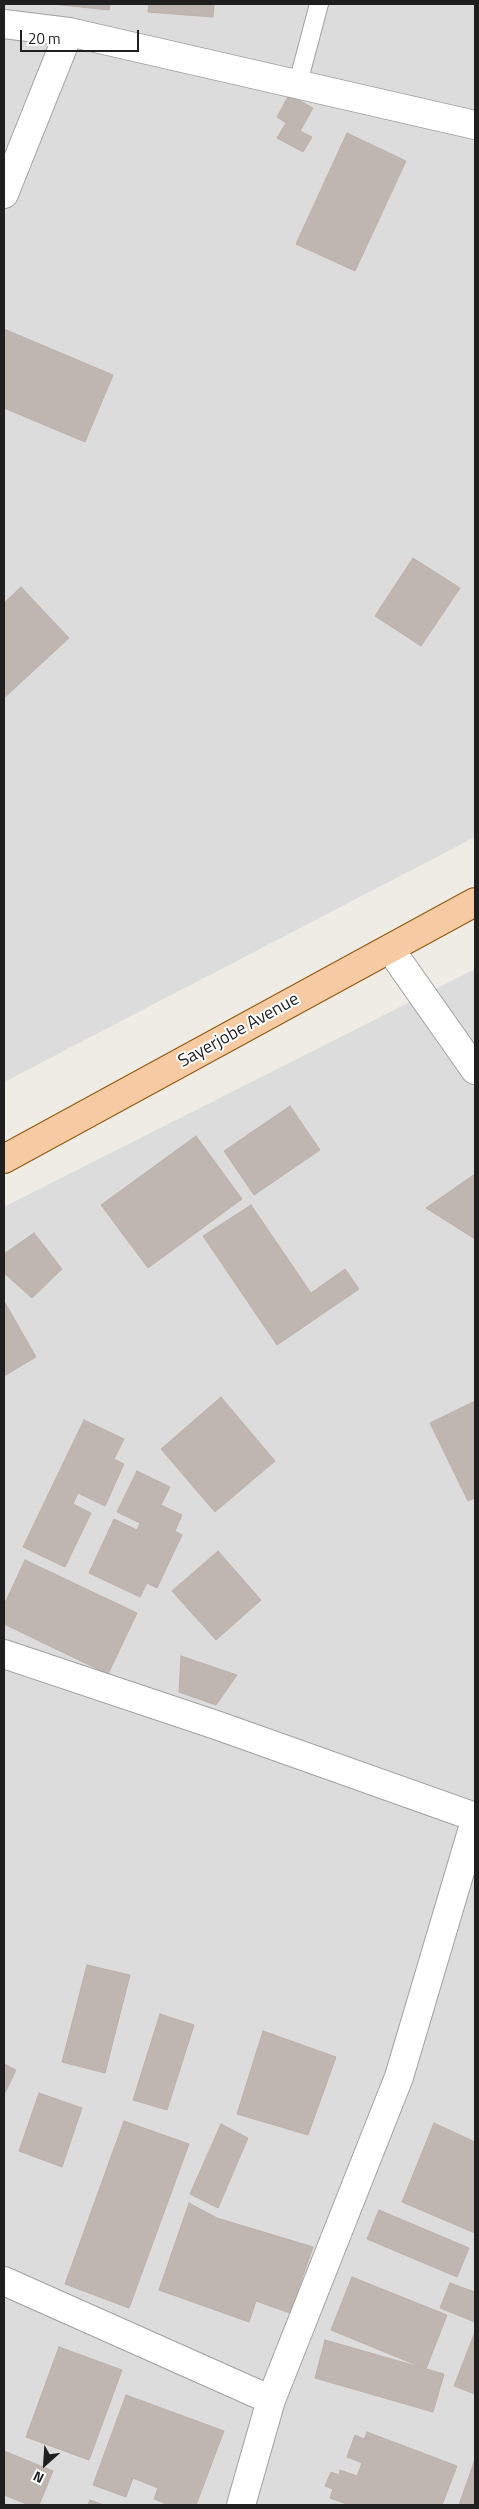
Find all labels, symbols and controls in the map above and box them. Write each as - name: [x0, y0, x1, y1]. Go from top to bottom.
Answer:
- scale bar: [22, 20, 141, 52]
- text: 20 m: [28, 27, 61, 50]
- street label: Sayerjobe Avenue: [175, 989, 303, 1073]
- north arrow: [20, 2439, 70, 2489]
- text: N: [29, 2466, 47, 2489]

